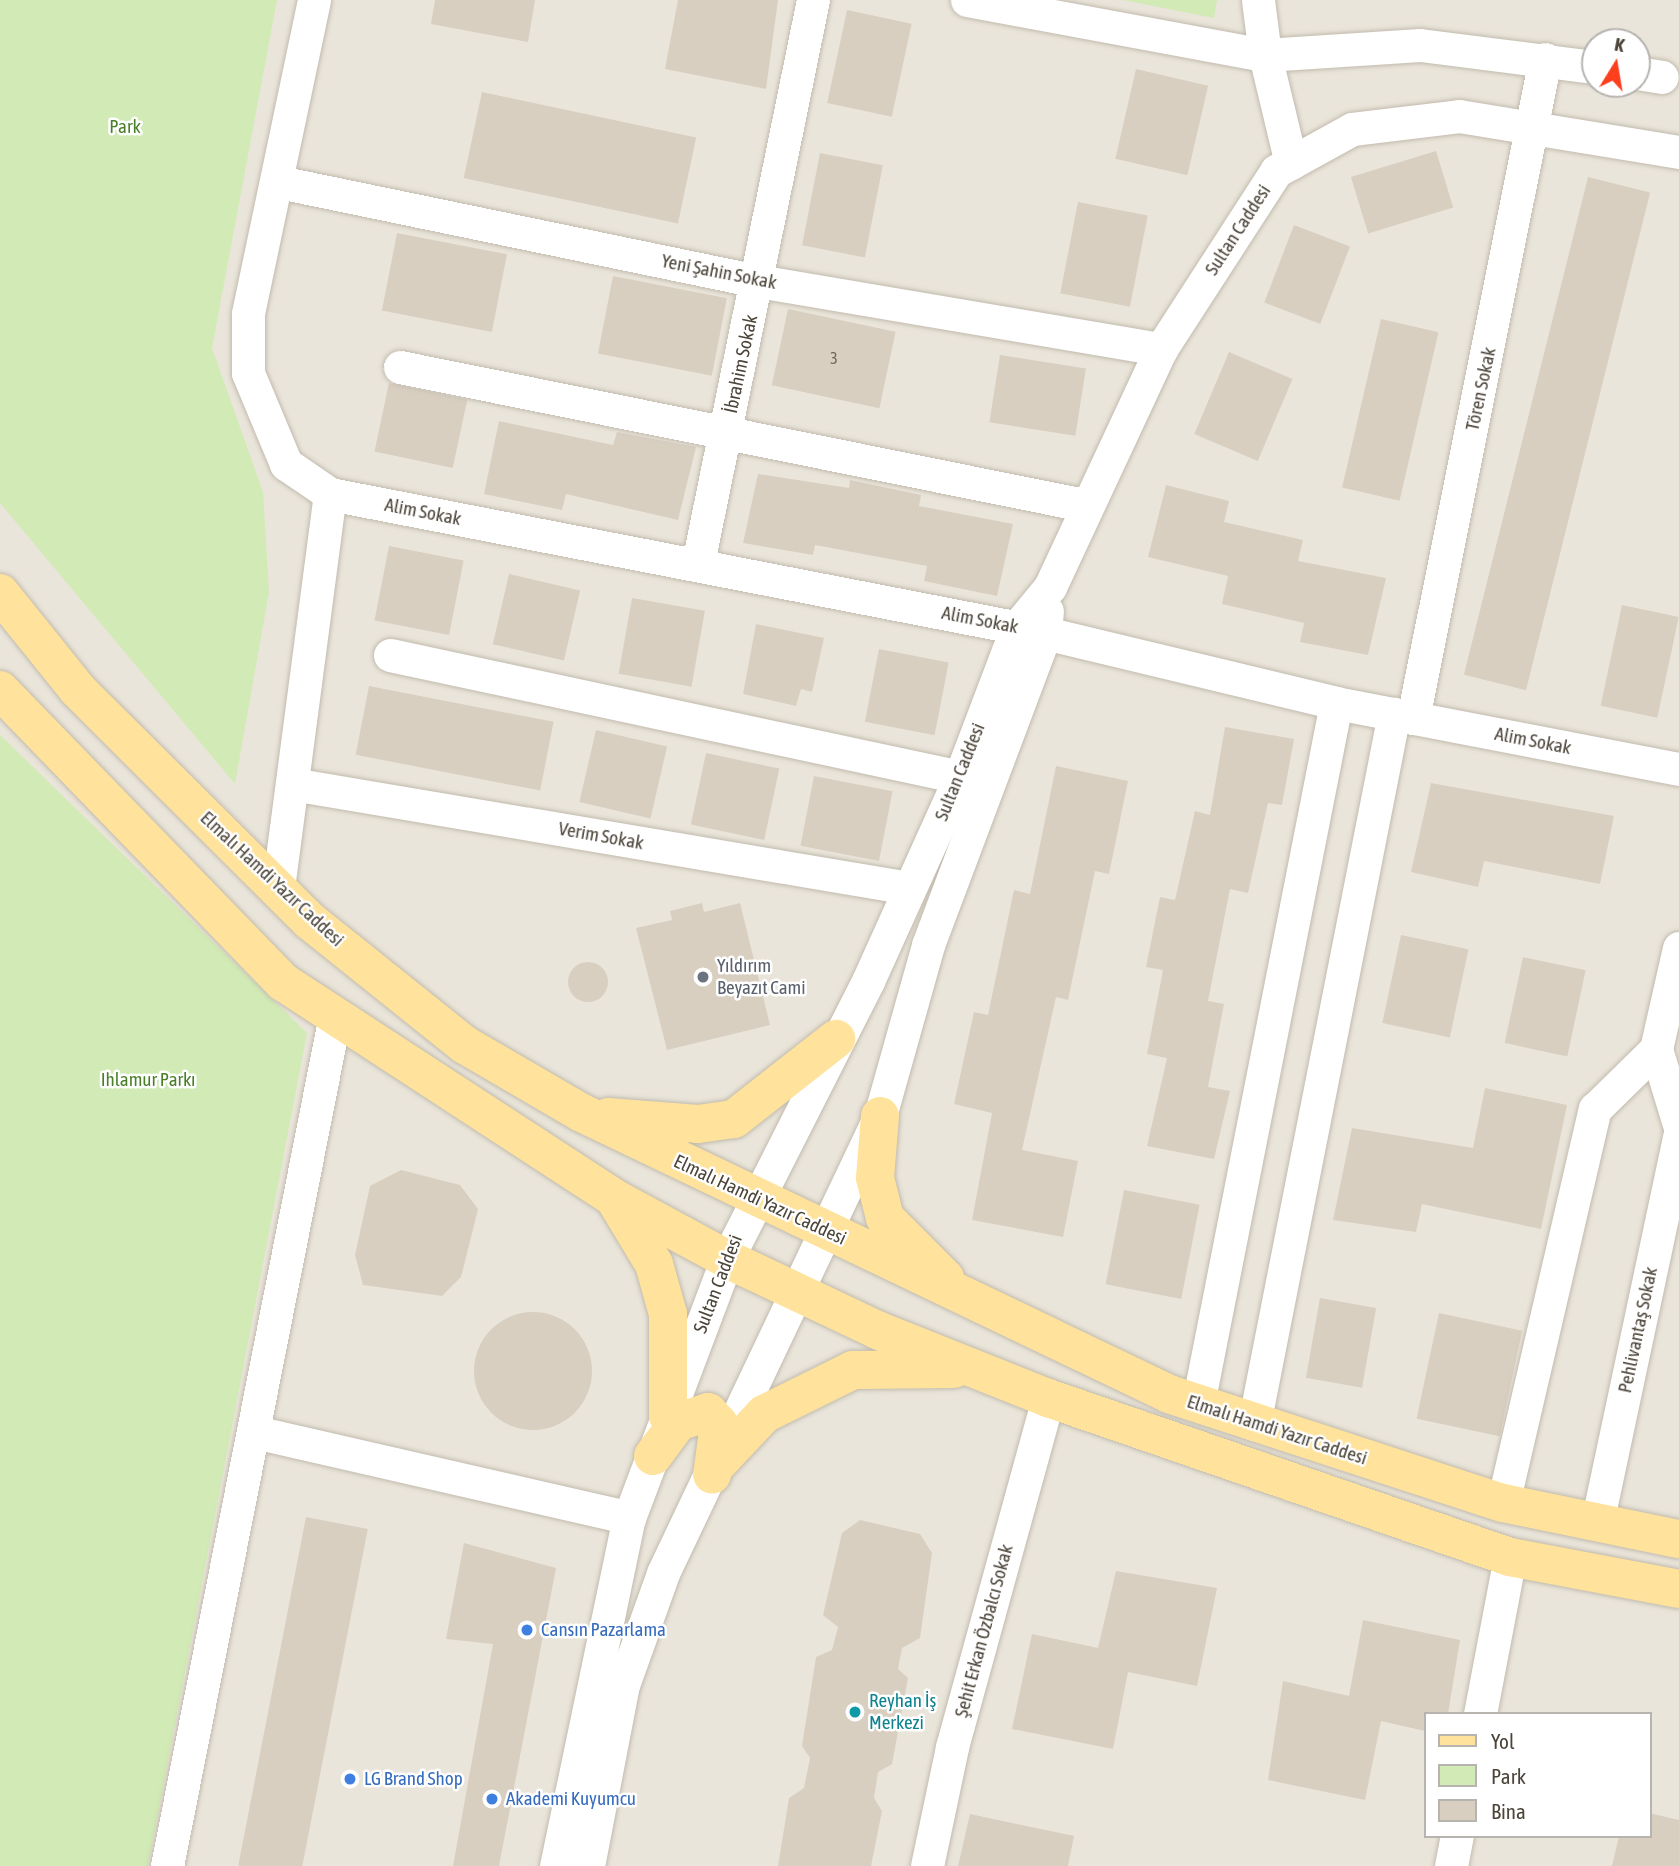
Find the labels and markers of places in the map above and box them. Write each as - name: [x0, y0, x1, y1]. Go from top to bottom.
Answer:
- place label: Yıldırım Beyazıt Cami: [717, 955, 806, 999]
- marker: Yıldırım Beyazıt Cami: [695, 969, 711, 985]
- place label: Cansın Pazarlama: [541, 1619, 666, 1641]
- marker: Cansın Pazarlama: [519, 1622, 535, 1638]
- place label: Reyhan İş Merkezi: [869, 1690, 936, 1734]
- marker: Reyhan İş Merkezi: [847, 1704, 863, 1720]
- place label: LG Brand Shop: [364, 1768, 463, 1790]
- marker: LG Brand Shop: [342, 1771, 358, 1787]
- place label: Akademi Kuyumcu: [506, 1788, 636, 1810]
- marker: Akademi Kuyumcu: [484, 1791, 500, 1807]

